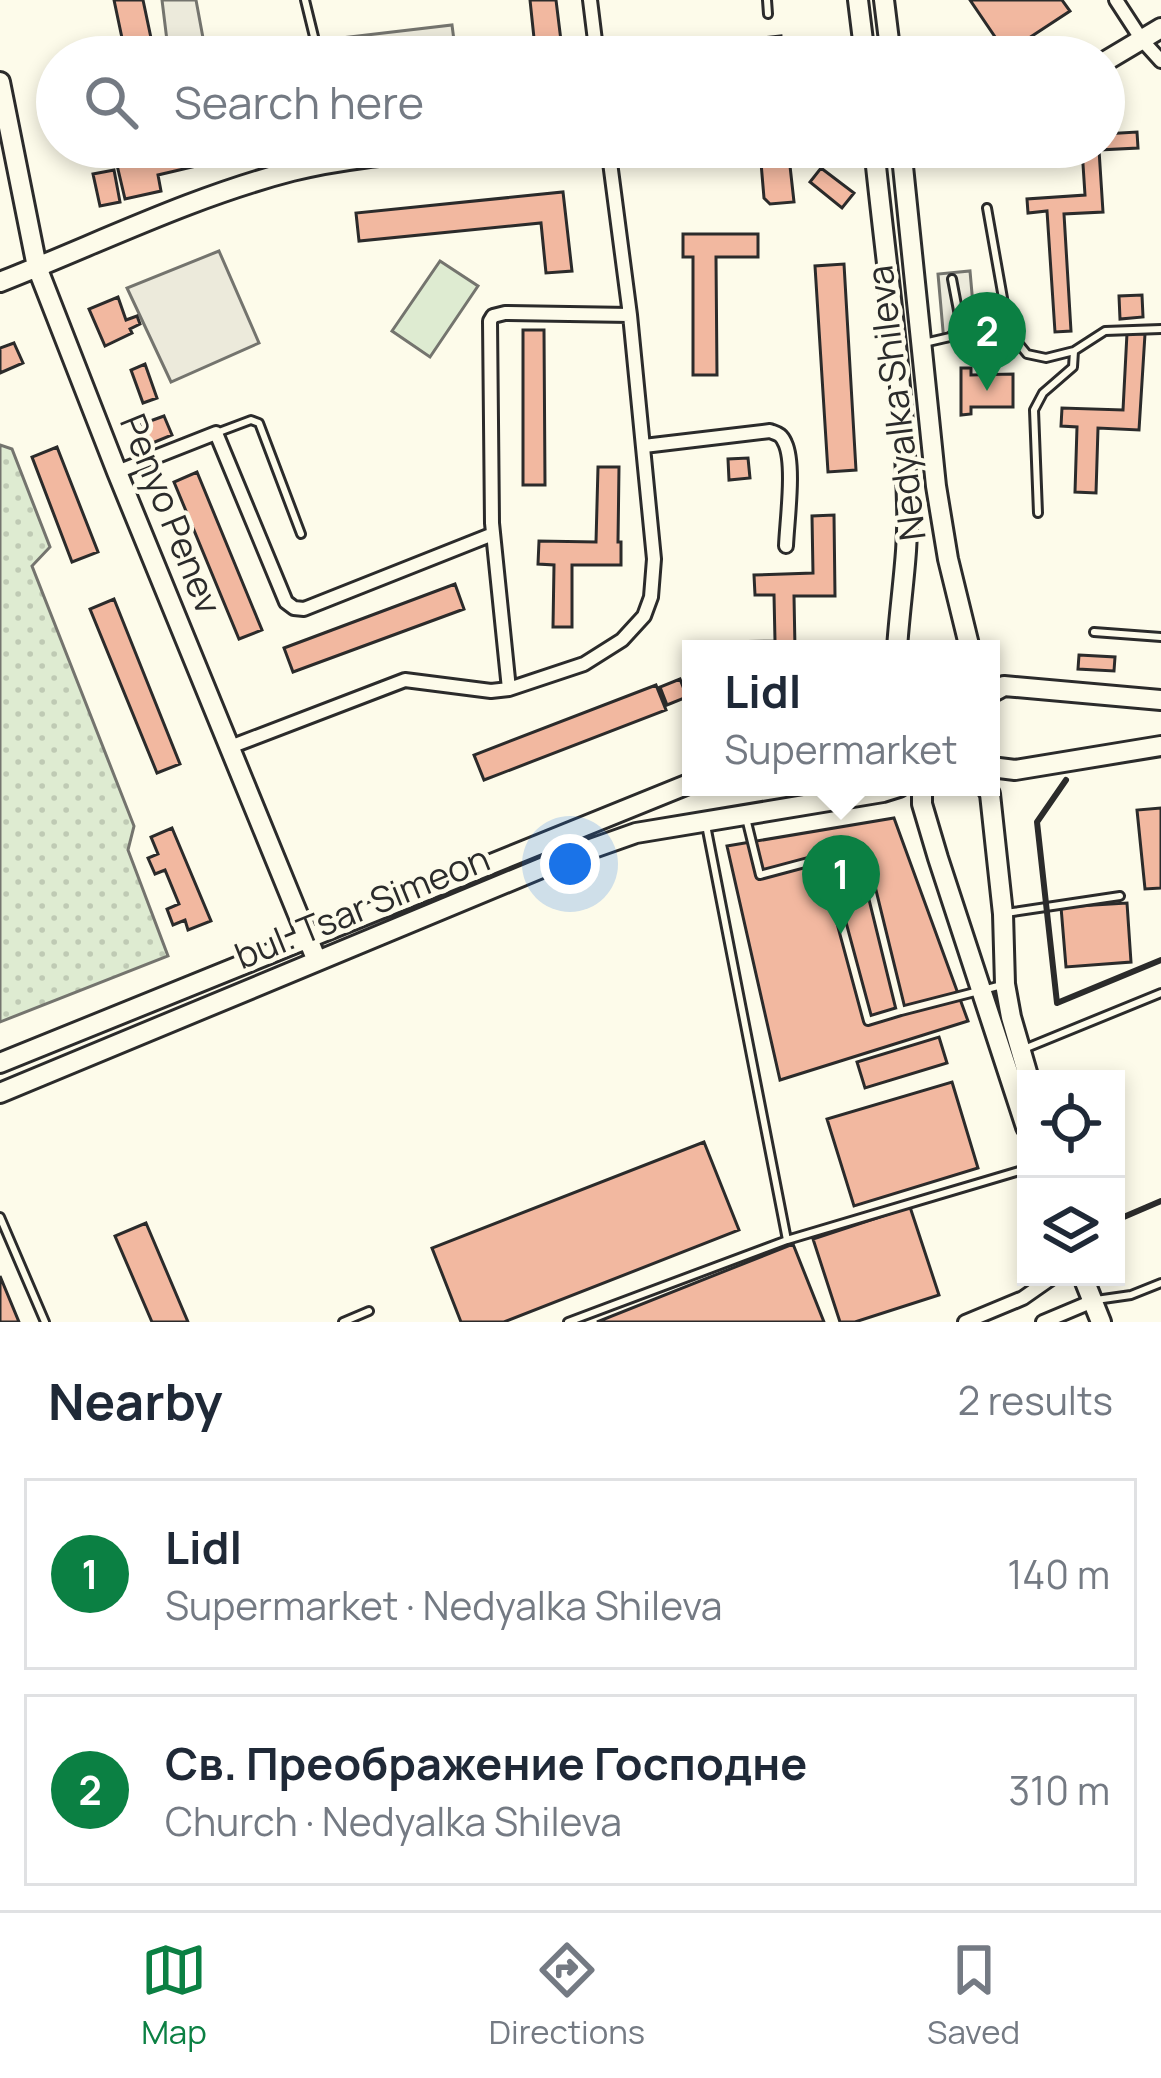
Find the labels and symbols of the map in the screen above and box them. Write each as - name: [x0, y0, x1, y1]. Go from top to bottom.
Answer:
- street label: Nedyalka Shileva: [854, 263, 937, 543]
- pin: 2: [948, 292, 1026, 391]
- street label: Penyo Penev: [109, 407, 234, 621]
- street label: bul. Tsar Simeon: [227, 833, 496, 980]
- your location: [540, 834, 600, 894]
- pin: 1: [802, 835, 880, 934]

